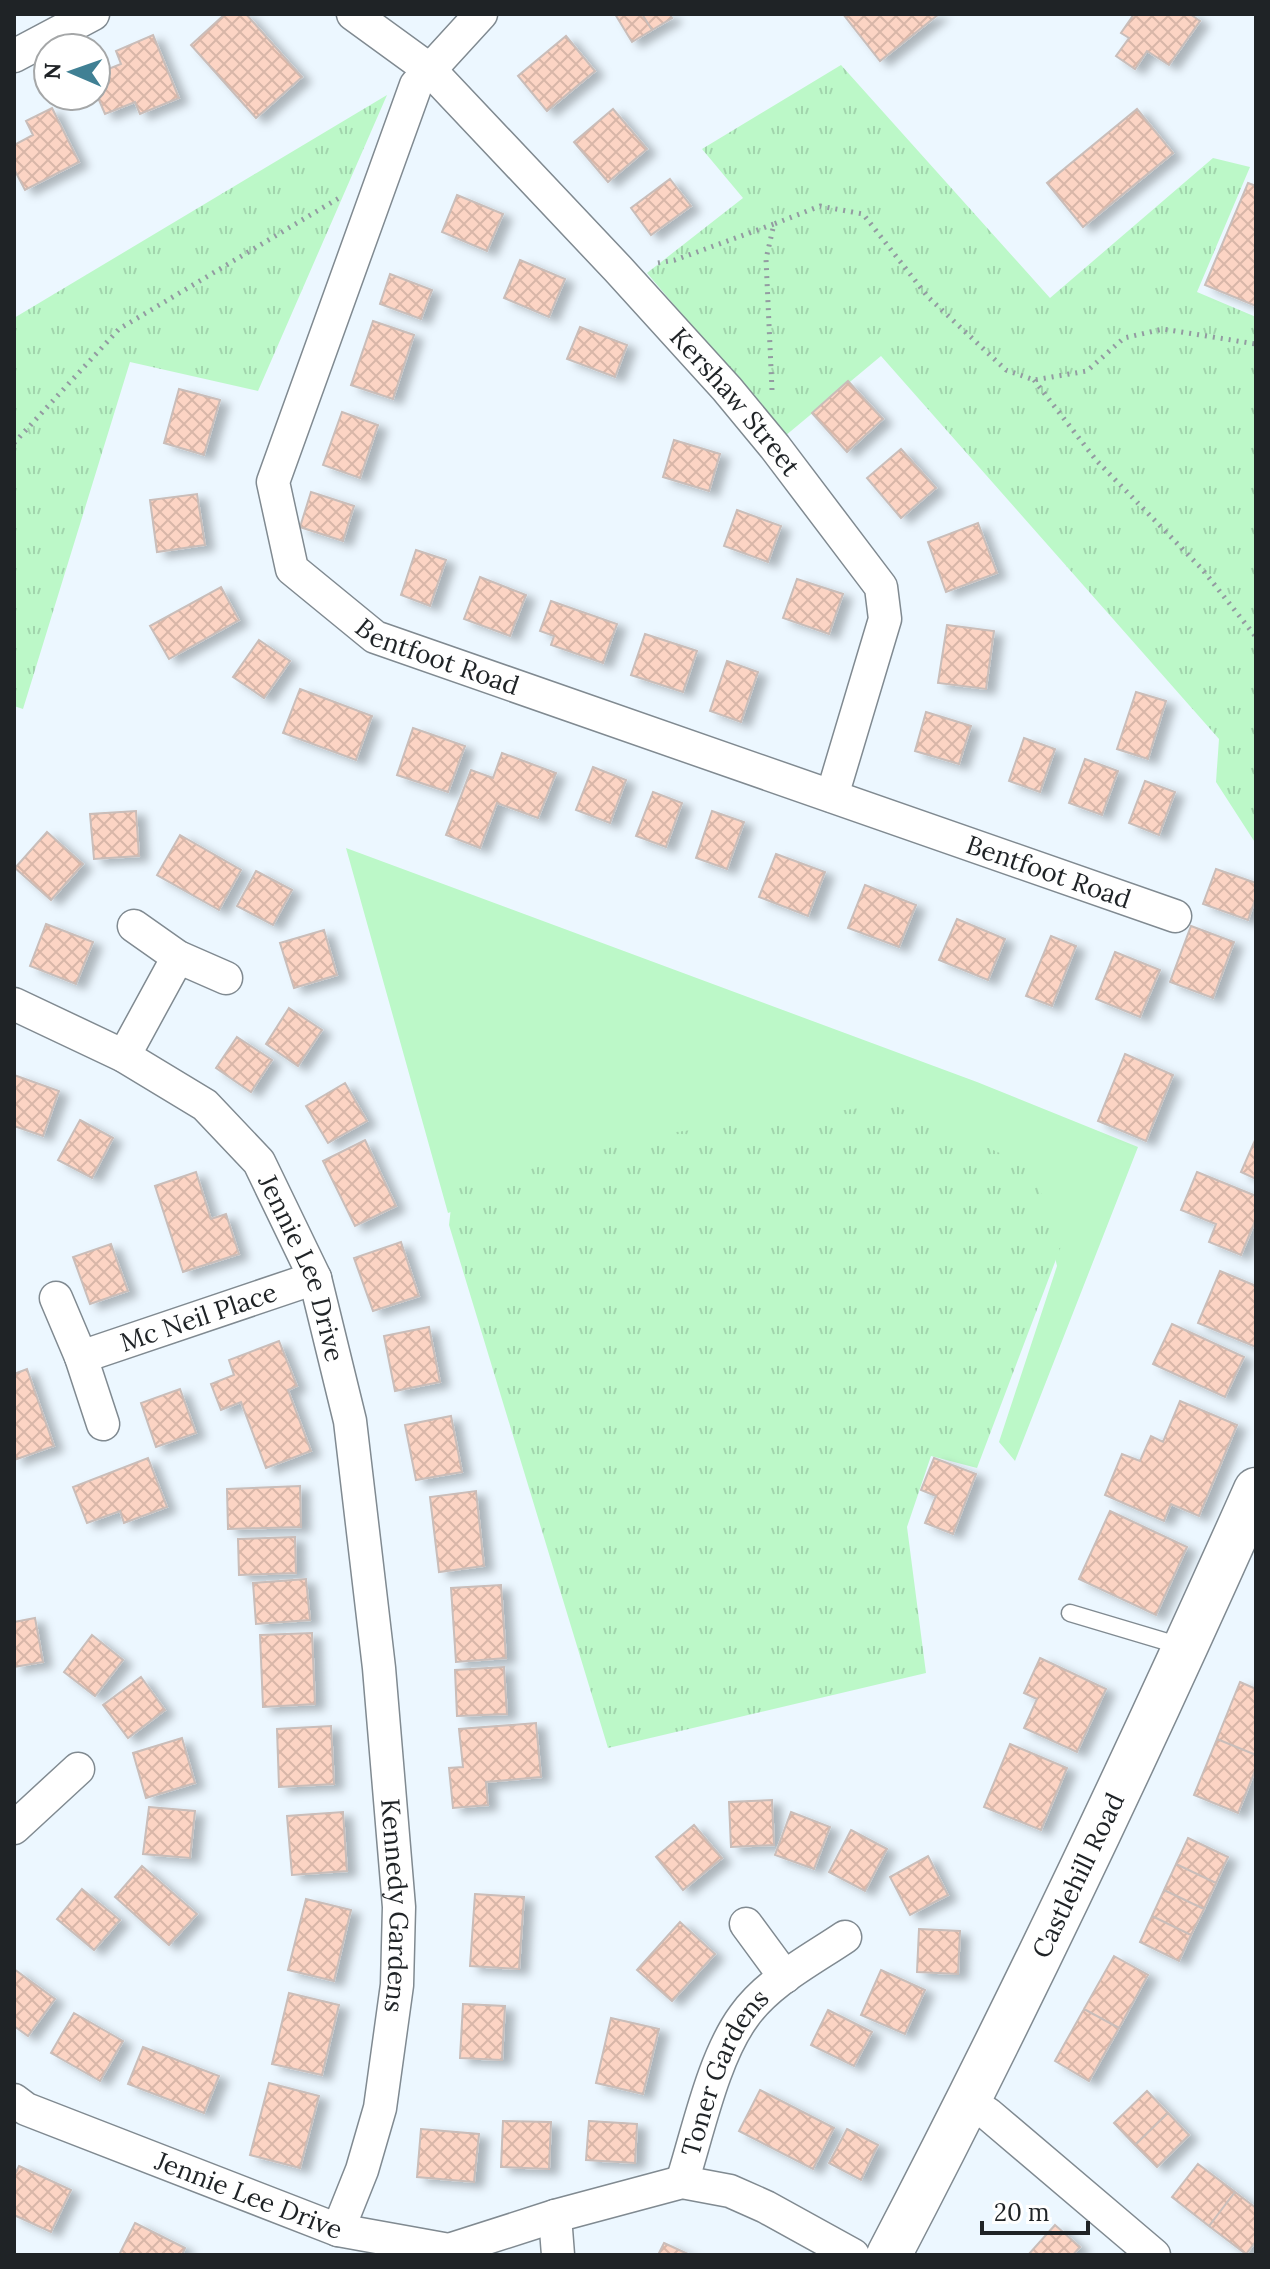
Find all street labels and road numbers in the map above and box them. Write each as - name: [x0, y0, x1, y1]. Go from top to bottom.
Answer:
- street label: Kershaw Street: [663, 320, 808, 482]
- street label: Bentfoot Road: [349, 611, 524, 702]
- street label: Bentfoot Road: [962, 828, 1136, 915]
- street label: Jennie Lee Drive: [251, 1168, 352, 1365]
- street label: Mc Neil Place: [116, 1275, 281, 1359]
- street label: Castlehill Road: [1024, 1787, 1131, 1963]
- street label: Kennedy Gardens: [374, 1797, 416, 2015]
- street label: Toner Gardens: [674, 1981, 775, 2160]
- street label: Jennie Lee Drive: [150, 2143, 347, 2246]

